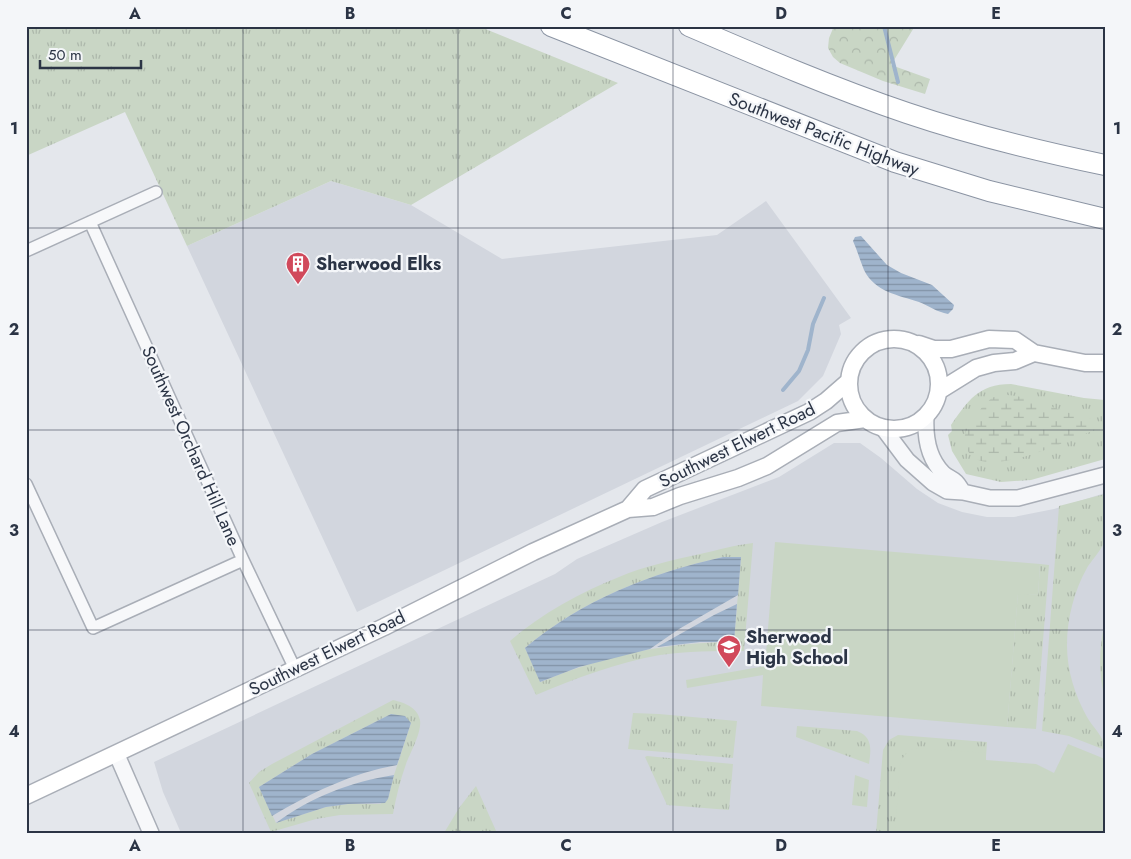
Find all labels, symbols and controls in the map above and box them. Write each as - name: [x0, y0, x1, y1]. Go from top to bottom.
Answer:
- text: A: [128, 2, 141, 25]
- text: B: [345, 2, 355, 25]
- text: C: [560, 2, 572, 25]
- text: D: [775, 2, 787, 25]
- text: E: [991, 2, 1001, 25]
- scale bar: [40, 38, 141, 70]
- text: 50 m: [48, 44, 82, 66]
- street label: Southwest Pacific Highway: [725, 86, 923, 182]
- text: 1: [10, 117, 18, 140]
- text: 1: [1113, 117, 1121, 140]
- building icon: Sherwood Elks: [285, 251, 311, 285]
- place label: Sherwood Elks: [316, 251, 441, 277]
- text: 2: [9, 318, 19, 341]
- text: 2: [1112, 318, 1122, 341]
- street label: Southwest Orchard Hill Lane: [135, 342, 247, 550]
- street label: Southwest Elwert Road: [654, 396, 820, 494]
- text: 3: [9, 519, 19, 542]
- text: 3: [1112, 519, 1122, 542]
- street label: Southwest Elwert Road: [244, 604, 410, 702]
- place label: Sherwood High School: [746, 624, 848, 671]
- school or university icon: Sherwood High School: [716, 634, 742, 668]
- text: 4: [8, 720, 20, 743]
- text: 4: [1111, 720, 1123, 743]
- text: A: [128, 834, 141, 857]
- text: B: [345, 834, 355, 857]
- text: C: [560, 834, 572, 857]
- text: D: [775, 834, 787, 857]
- text: E: [991, 834, 1001, 857]

